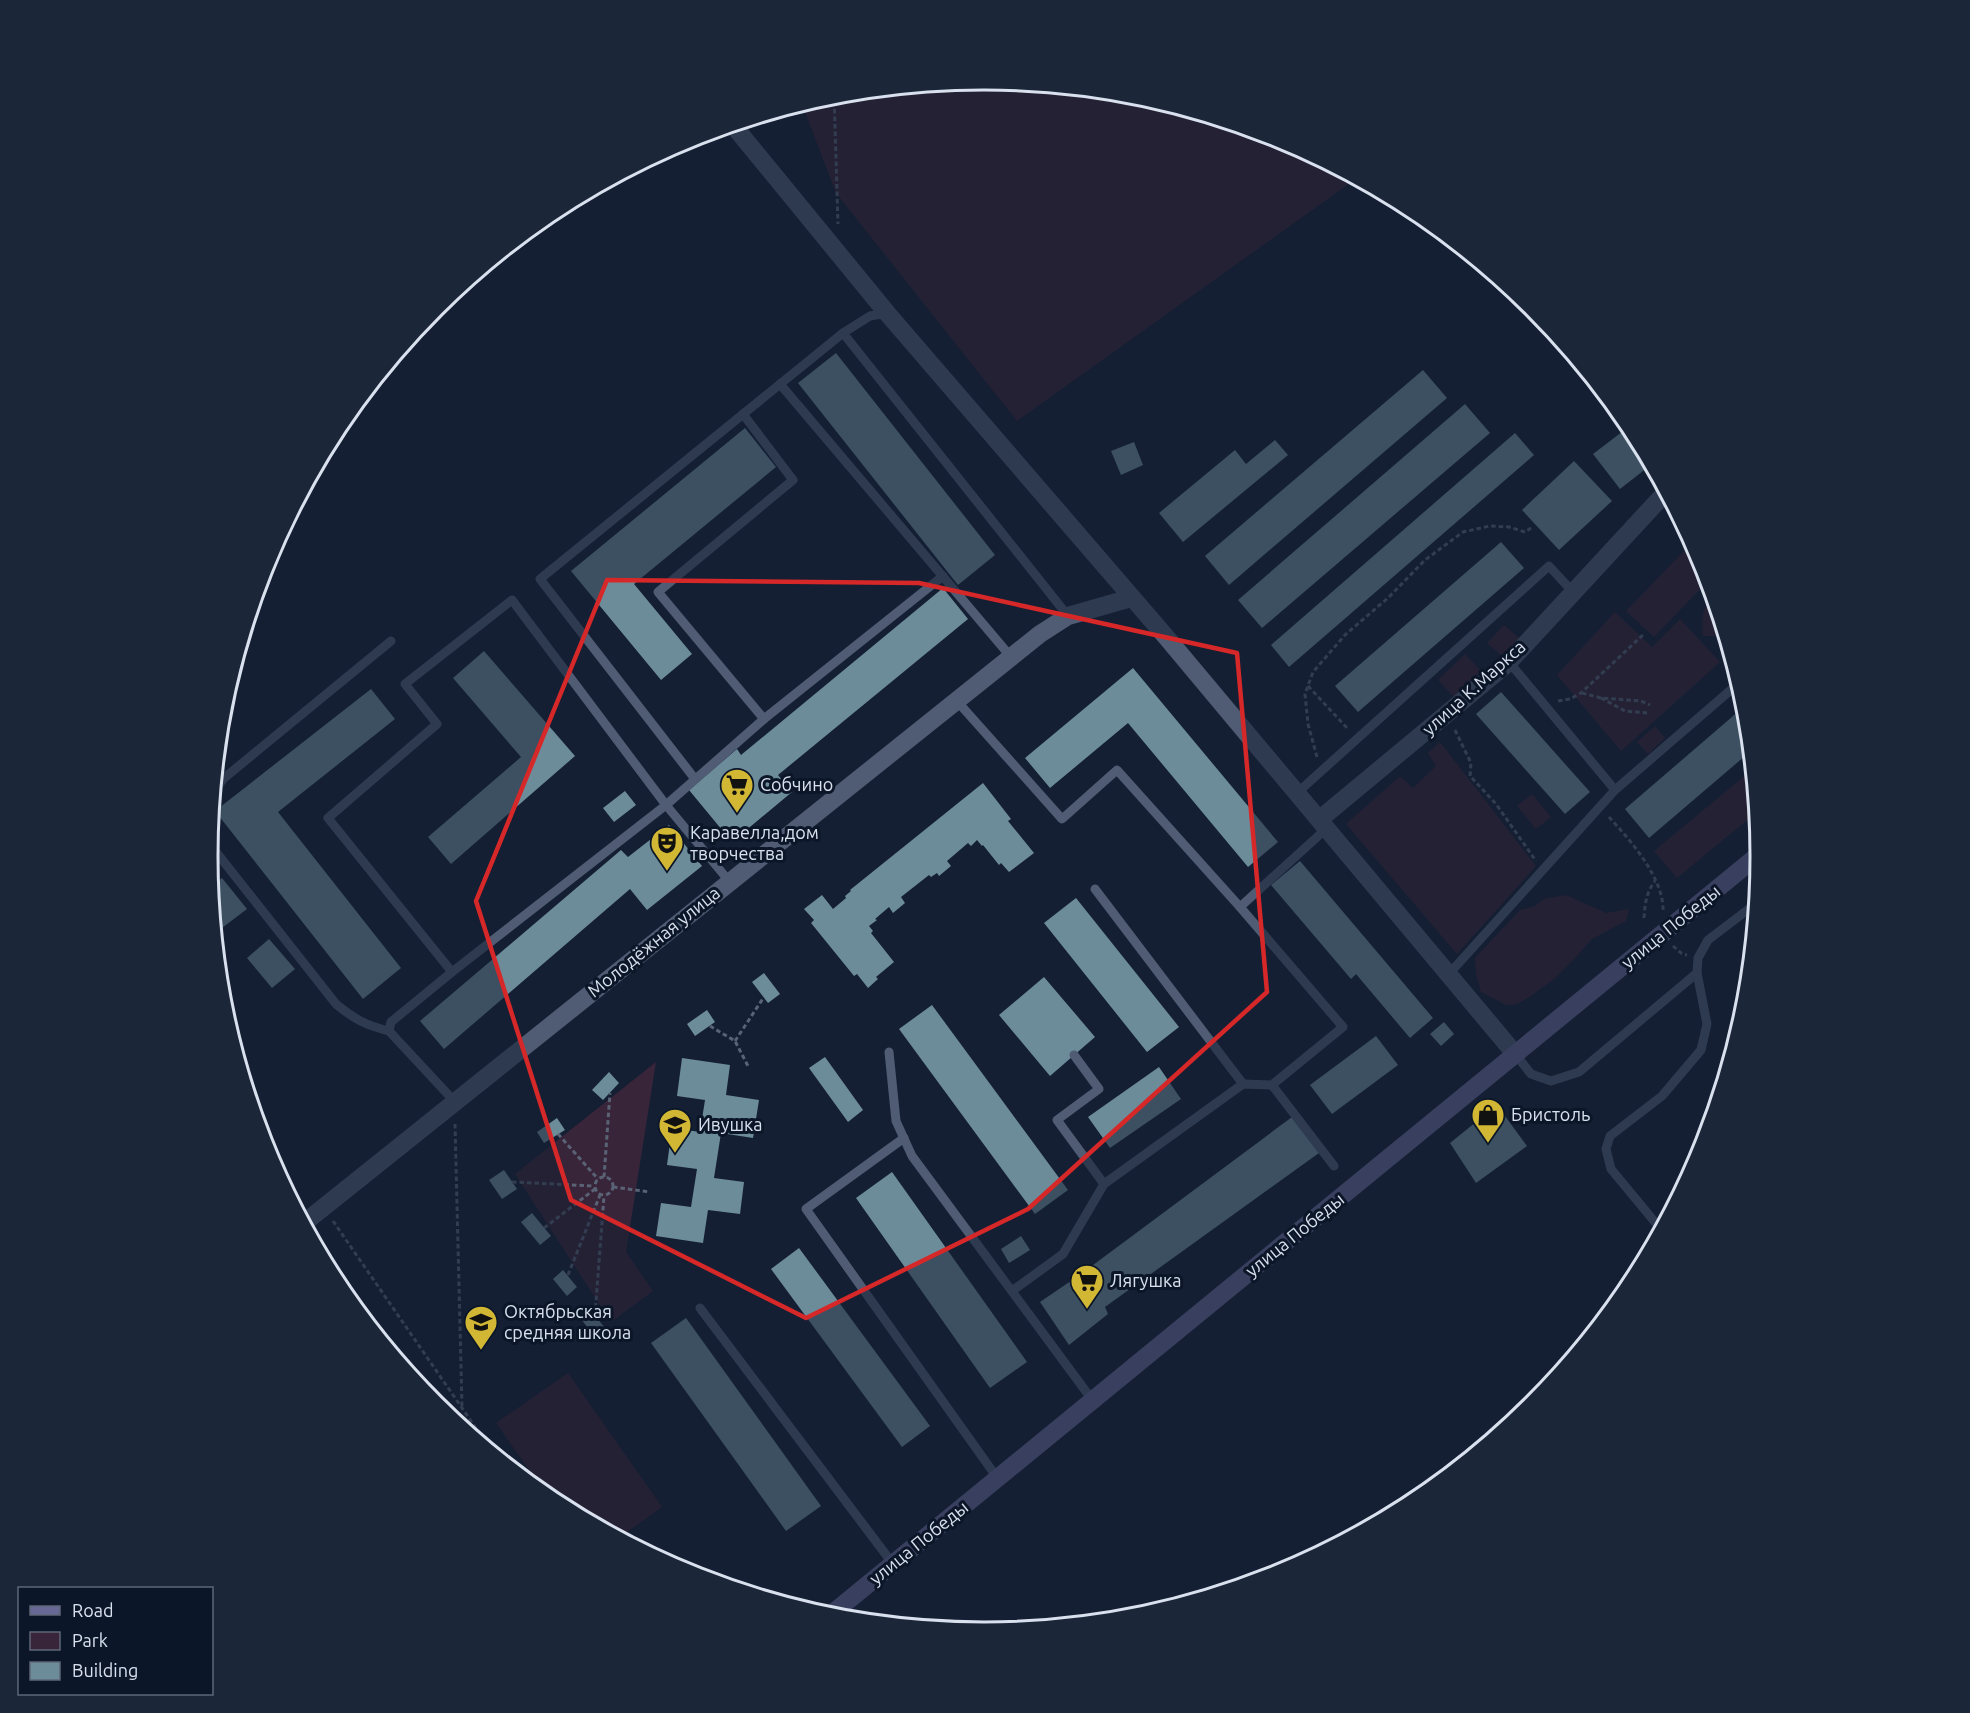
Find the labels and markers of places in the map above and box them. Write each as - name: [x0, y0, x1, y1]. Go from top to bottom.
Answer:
- supermarket icon: Собчино: [719, 767, 755, 814]
- place label: Собчино: [760, 774, 833, 794]
- place label: Каравелла,дом творчества: [690, 822, 819, 863]
- theatre icon: Каравелла,дом творчества: [649, 825, 685, 872]
- shop icon: Бристоль: [1470, 1097, 1506, 1144]
- place label: Бристоль: [1511, 1104, 1590, 1124]
- school or university icon: Ивушка: [657, 1107, 693, 1154]
- place label: Ивушка: [698, 1114, 763, 1134]
- supermarket icon: Лягушка: [1069, 1263, 1105, 1310]
- place label: Лягушка: [1110, 1270, 1182, 1290]
- place label: Октябрьская средняя школа: [504, 1301, 631, 1342]
- school or university icon: Октябрьская средняя школа: [463, 1304, 499, 1351]

